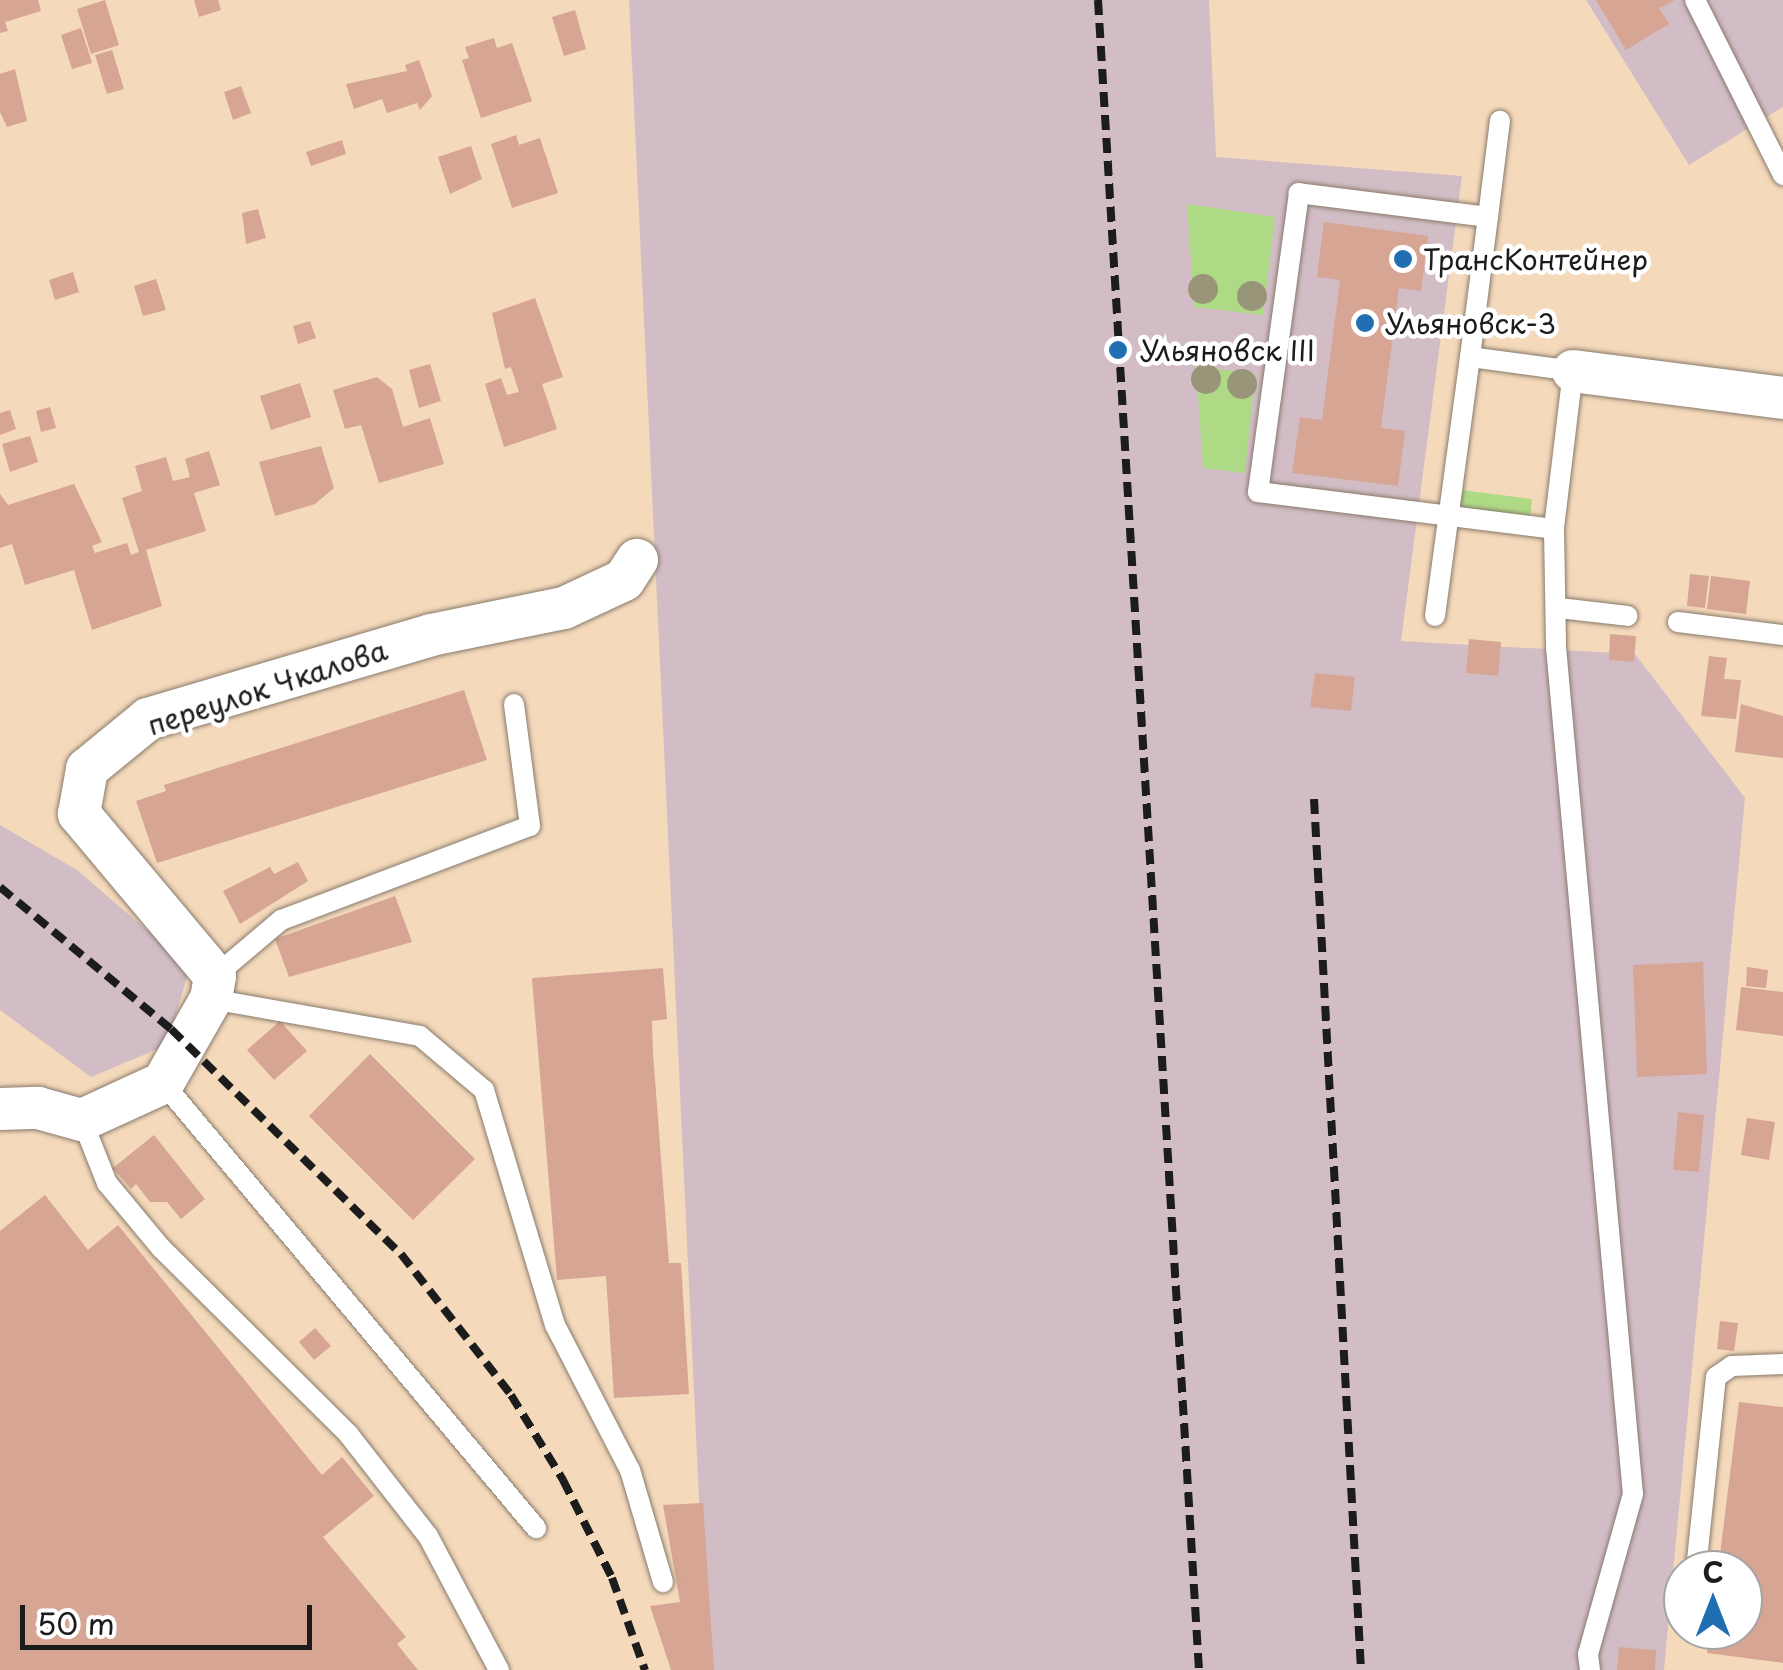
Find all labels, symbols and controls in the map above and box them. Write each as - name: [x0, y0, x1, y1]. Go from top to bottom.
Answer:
- place label: ТрансКонтейнер: [1423, 242, 1648, 276]
- marker: ТрансКонтейнер: [1392, 248, 1414, 270]
- place label: Ульяновск-3: [1385, 306, 1556, 340]
- marker: Ульяновск-3: [1354, 312, 1376, 334]
- place label: Ульяновск III: [1140, 333, 1315, 367]
- marker: Ульяновск III: [1105, 337, 1131, 363]
- street label: переулок Чкалова: [142, 632, 392, 742]
- north arrow: [1663, 1550, 1763, 1650]
- text: С: [1702, 1550, 1724, 1593]
- scale bar: [25, 1585, 318, 1647]
- text: 50 m: [37, 1600, 115, 1645]

